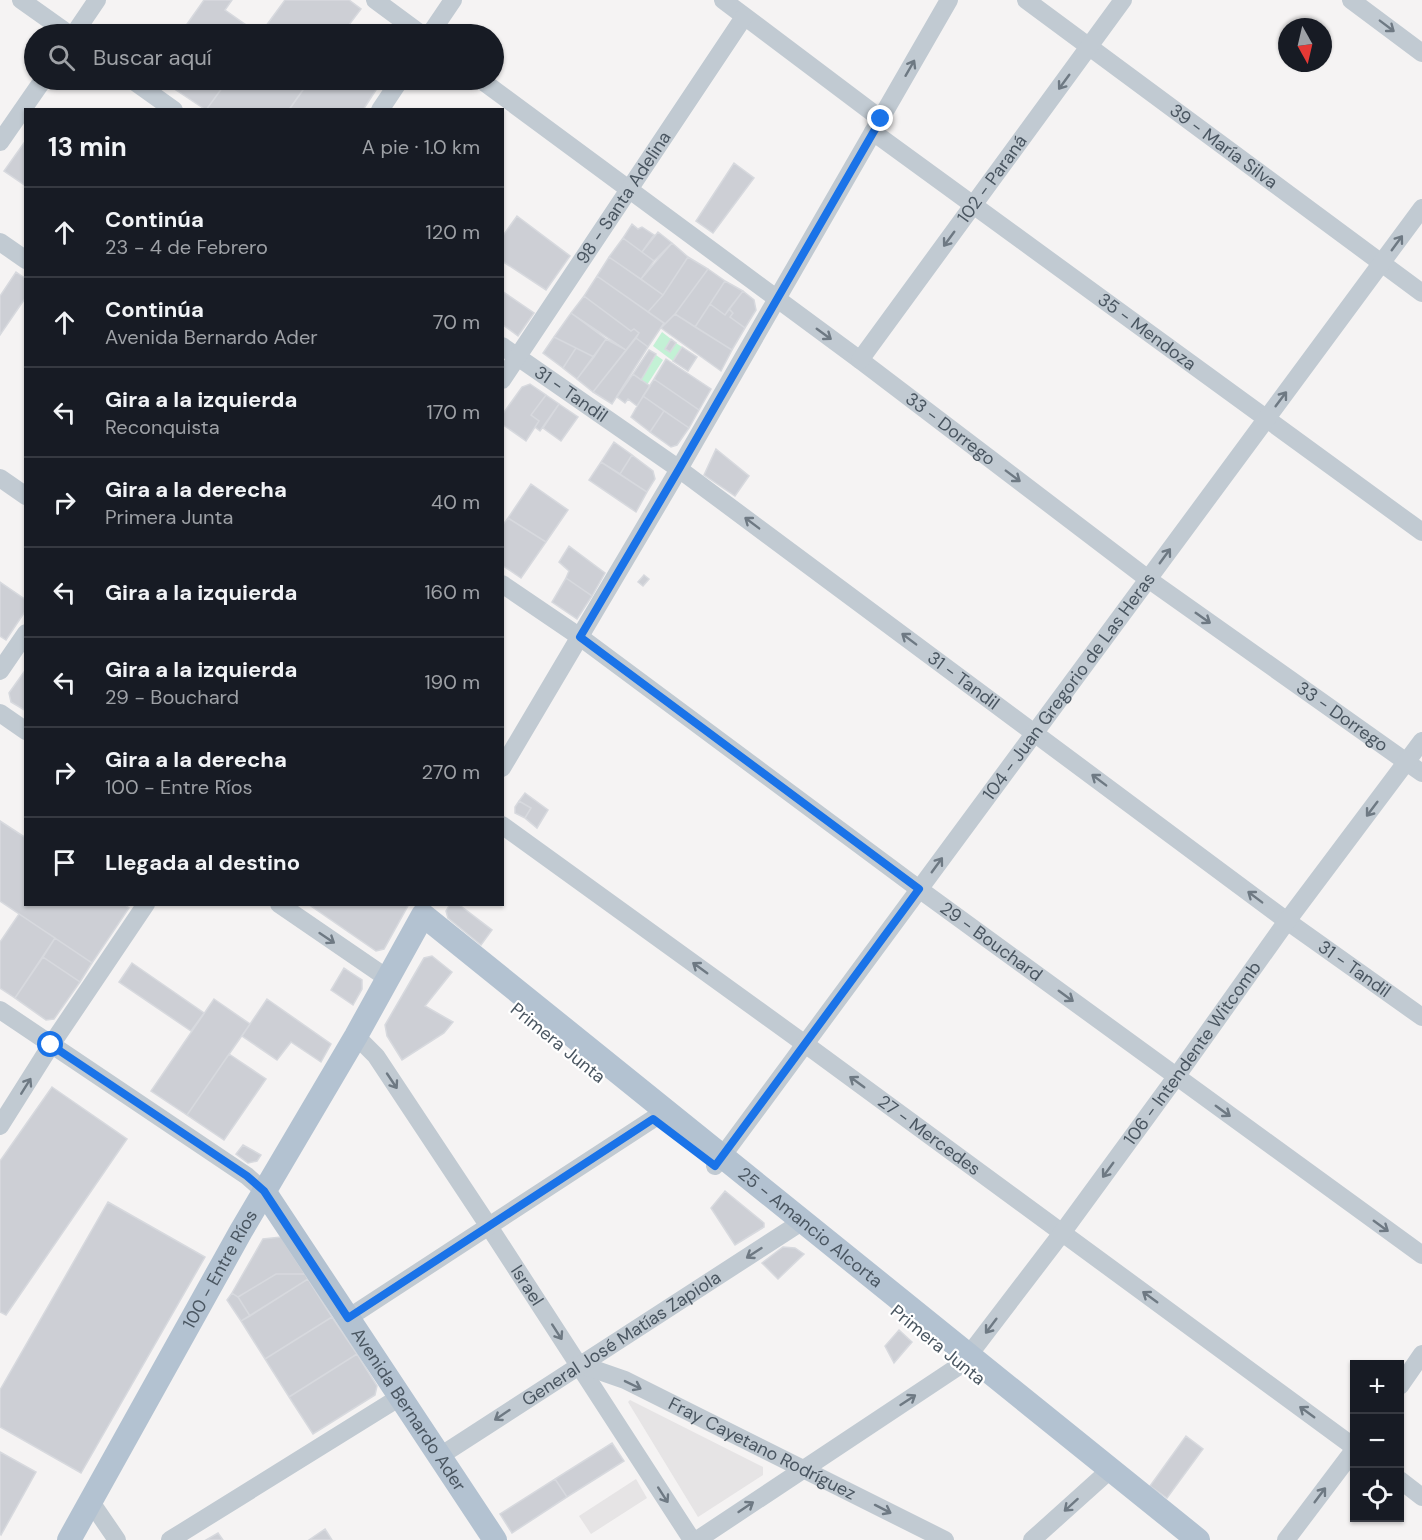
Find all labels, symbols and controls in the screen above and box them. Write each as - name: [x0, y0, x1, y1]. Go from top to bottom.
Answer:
- north arrow: [1278, 18, 1332, 72]
- one-way arrow: [1378, 20, 1394, 33]
- search box: [24, 24, 504, 90]
- icon: search: [45, 41, 78, 74]
- text: Buscar aquí: [93, 43, 212, 72]
- one-way arrow: [904, 60, 916, 77]
- one-way arrow: [1058, 73, 1071, 89]
- street label: 39 - María Silva: [1165, 98, 1283, 194]
- route end: [867, 105, 893, 131]
- street label: 98 - Santa Adelina: [570, 127, 676, 269]
- text: 13 min: [48, 130, 127, 164]
- street label: 102 - Paraná: [952, 130, 1032, 228]
- text: A pie · 1.0 km: [362, 134, 480, 160]
- text: Continúa: [105, 205, 204, 234]
- icon: ahead: [48, 216, 81, 249]
- text: 120 m: [426, 219, 480, 245]
- one-way arrow: [943, 230, 955, 246]
- text: 23 - 4 de Febrero: [105, 234, 268, 260]
- one-way arrow: [1390, 235, 1403, 251]
- street label: 35 - Mendoza: [1093, 287, 1201, 376]
- text: Continúa: [105, 295, 204, 324]
- icon: ahead: [48, 306, 81, 339]
- text: 70 m: [433, 309, 480, 335]
- text: Avenida Bernardo Ader: [105, 324, 318, 350]
- one-way arrow: [815, 328, 831, 340]
- street label: 31 - Tandil: [530, 360, 612, 428]
- text: Gira a la izquierda: [105, 385, 297, 414]
- street label: 33 - Dorrego: [901, 387, 1001, 471]
- one-way arrow: [1274, 392, 1287, 408]
- icon: left: [48, 396, 81, 429]
- text: 170 m: [427, 399, 480, 425]
- text: Reconquista: [105, 414, 220, 440]
- one-way arrow: [1005, 470, 1021, 483]
- text: Gira a la derecha: [105, 475, 287, 504]
- icon: right: [48, 486, 81, 519]
- text: 40 m: [431, 489, 480, 515]
- text: Primera Junta: [105, 504, 233, 530]
- one-way arrow: [745, 517, 761, 529]
- one-way arrow: [1158, 549, 1171, 565]
- street label: 104 - Juan Gregorio de Las Heras: [977, 568, 1161, 805]
- icon: left: [48, 576, 81, 609]
- text: Gira a la izquierda: [105, 578, 297, 607]
- text: 160 m: [424, 579, 480, 605]
- one-way arrow: [1195, 612, 1211, 624]
- one-way arrow: [901, 633, 917, 645]
- street label: 31 - Tandil: [923, 646, 1004, 715]
- text: Gira a la izquierda: [105, 655, 297, 684]
- icon: left: [48, 666, 81, 699]
- text: 190 m: [424, 669, 480, 695]
- street label: 33 - Dorrego: [1292, 676, 1393, 757]
- text: 29 - Bouchard: [105, 684, 239, 710]
- text: Gira a la derecha: [105, 745, 287, 774]
- icon: right: [48, 756, 81, 789]
- text: 270 m: [422, 759, 480, 785]
- text: 100 - Entre Ríos: [105, 774, 253, 800]
- one-way arrow: [1092, 774, 1108, 787]
- one-way arrow: [1365, 801, 1378, 817]
- icon: arrive: [48, 846, 81, 879]
- text: Llegada al destino: [105, 848, 300, 877]
- one-way arrow: [930, 858, 943, 874]
- one-way arrow: [1248, 891, 1264, 904]
- street label: 29 - Bouchard: [935, 896, 1047, 987]
- one-way arrow: [319, 931, 336, 944]
- street label: 31 - Tandil: [1313, 935, 1396, 1003]
- street label: 106 - Intendente Witcomb: [1118, 956, 1267, 1150]
- one-way arrow: [692, 961, 708, 974]
- one-way arrow: [1057, 990, 1073, 1003]
- street label: Primera Junta: [506, 997, 610, 1089]
- route start: [37, 1031, 63, 1057]
- one-way arrow: [387, 1072, 399, 1089]
- one-way arrow: [850, 1076, 866, 1088]
- one-way arrow: [19, 1077, 32, 1094]
- street label: 27 - Mercedes: [873, 1089, 985, 1181]
- one-way arrow: [1215, 1105, 1231, 1117]
- street label: 25 - Amancio Alcorta: [733, 1162, 888, 1293]
- one-way arrow: [1102, 1162, 1114, 1178]
- street label: 100 - Entre Ríos: [177, 1205, 263, 1333]
- one-way arrow: [1373, 1219, 1389, 1232]
- one-way arrow: [745, 1246, 762, 1259]
- street label: Israel: [505, 1260, 549, 1310]
- street label: General José Matías Zapiola: [517, 1265, 725, 1412]
- one-way arrow: [1142, 1291, 1158, 1304]
- street label: Primera Junta: [886, 1299, 990, 1391]
- one-way arrow: [985, 1318, 998, 1334]
- street label: Avenida Bernardo Ader: [346, 1323, 472, 1496]
- one-way arrow: [552, 1323, 564, 1340]
- map controls: [1350, 1360, 1404, 1522]
- button: +: [1350, 1360, 1404, 1414]
- one-way arrow: [624, 1379, 642, 1391]
- street label: Fray Cayetano Rodríguez: [664, 1392, 860, 1505]
- one-way arrow: [900, 1393, 917, 1406]
- one-way arrow: [1300, 1406, 1316, 1418]
- one-way arrow: [493, 1409, 510, 1422]
- button: −: [1350, 1414, 1404, 1468]
- button: locate: [1350, 1468, 1404, 1522]
- one-way arrow: [657, 1487, 670, 1504]
- one-way arrow: [1314, 1487, 1327, 1503]
- one-way arrow: [1064, 1498, 1079, 1512]
- one-way arrow: [737, 1501, 754, 1514]
- one-way arrow: [874, 1503, 892, 1515]

